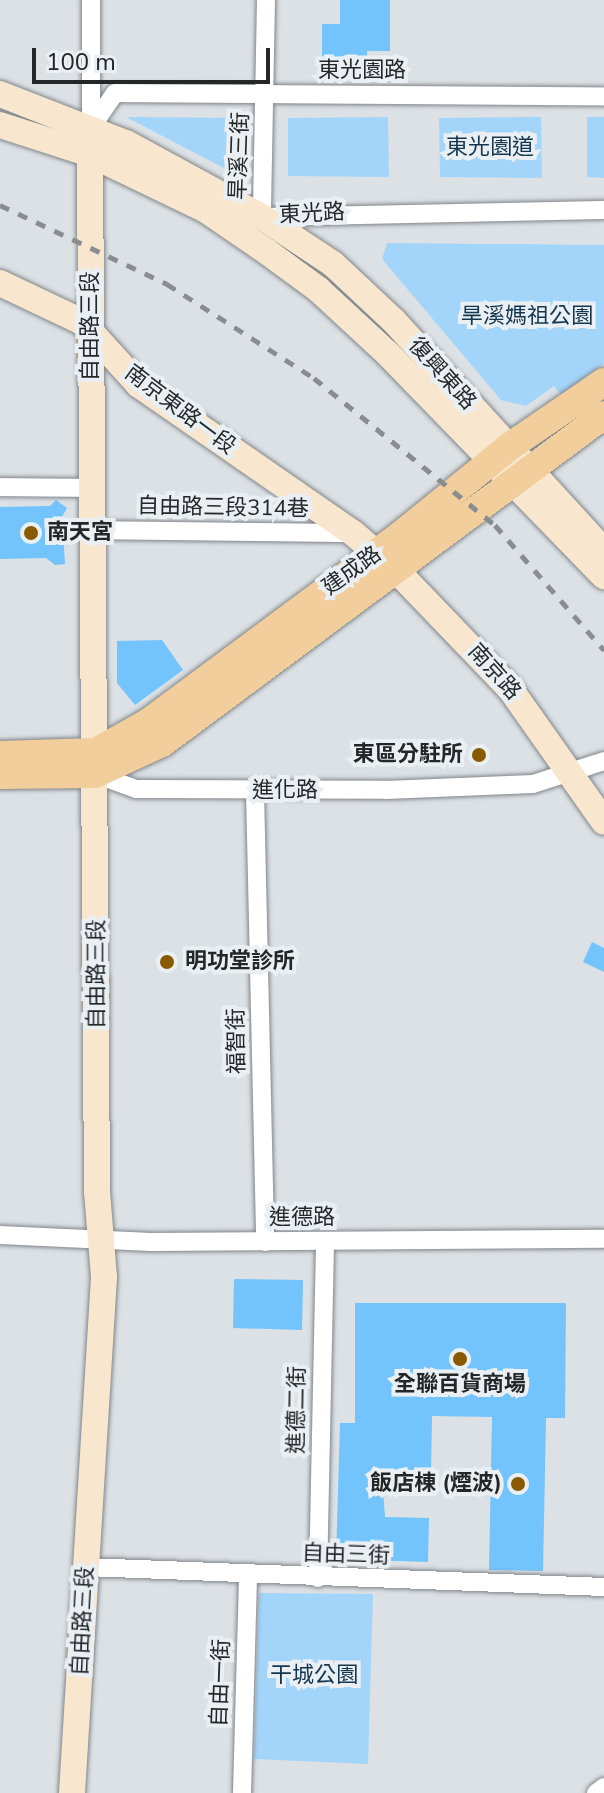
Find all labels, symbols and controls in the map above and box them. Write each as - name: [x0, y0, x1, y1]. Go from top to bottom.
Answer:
- scale bar: [36, 32, 274, 82]
- text: 100 m: [46, 46, 116, 78]
- street label: 東光園路: [318, 58, 406, 84]
- street label: 旱溪三街: [225, 112, 255, 200]
- park label: 東光園道: [446, 135, 534, 161]
- street label: 東光路: [278, 199, 346, 229]
- street label: 自由路三段: [78, 271, 104, 381]
- park label: 旱溪媽祖公園: [461, 304, 593, 330]
- street label: 復興東路: [403, 332, 481, 416]
- street label: 南京東路一段: [119, 360, 241, 460]
- street label: 自由路三段314巷: [137, 493, 309, 523]
- place label: 南天宮: [47, 520, 113, 546]
- marker: 南天宮: [22, 524, 40, 542]
- street label: 建成路: [318, 541, 386, 601]
- street label: 南京路: [462, 639, 526, 705]
- place label: 東區分駐所: [353, 742, 463, 768]
- marker: 東區分駐所: [470, 746, 488, 764]
- street label: 進化路: [252, 778, 318, 804]
- street label: 自由路三段: [84, 919, 110, 1029]
- place label: 明功堂診所: [185, 949, 295, 975]
- marker: 明功堂診所: [156, 951, 178, 973]
- street label: 福智街: [223, 1008, 251, 1074]
- street label: 進德路: [269, 1205, 335, 1231]
- marker: 全聯百貨商場: [451, 1350, 469, 1368]
- street label: 進德二街: [283, 1366, 311, 1454]
- place label: 全聯百貨商場: [394, 1372, 526, 1398]
- place label: 飯店棟 (煙波): [370, 1471, 502, 1497]
- marker: 飯店棟 (煙波): [509, 1475, 527, 1493]
- street label: 自由三街: [302, 1540, 390, 1570]
- street label: 自由路三段: [67, 1565, 99, 1677]
- street label: 自由一街: [206, 1639, 236, 1727]
- park label: 干城公園: [270, 1663, 358, 1689]

